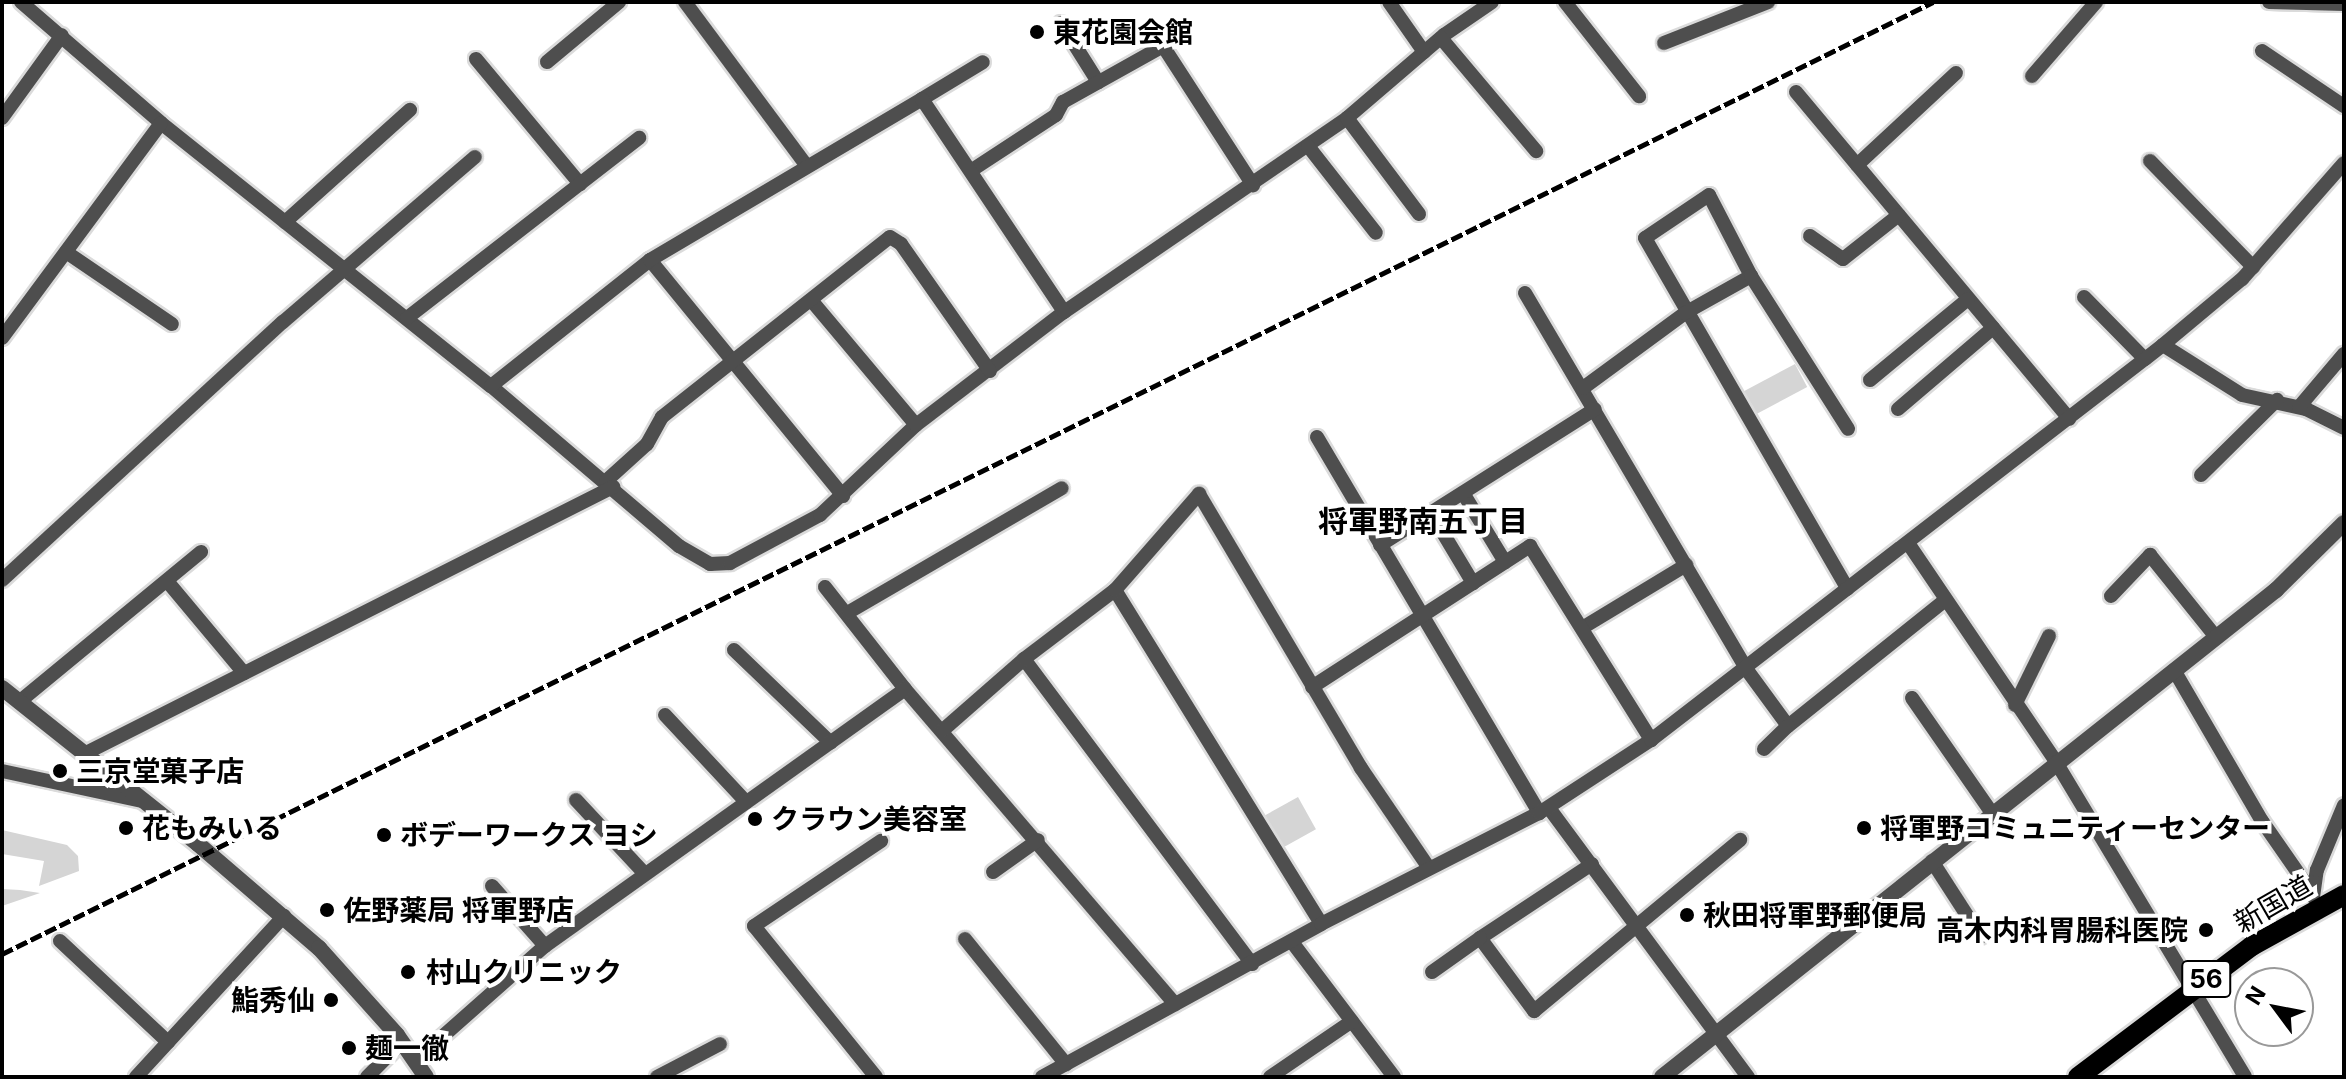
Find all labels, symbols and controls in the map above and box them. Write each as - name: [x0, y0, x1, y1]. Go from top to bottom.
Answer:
- place label: 東花園会館: [1053, 15, 1193, 49]
- marker: 東花園会館: [1028, 23, 1046, 41]
- district label: 将軍野南五丁目: [1318, 503, 1528, 539]
- place label: 三京堂菓子店: [76, 754, 244, 788]
- marker: 三京堂菓子店: [51, 762, 69, 780]
- place label: クラウン美容室: [771, 802, 967, 836]
- marker: クラウン美容室: [746, 810, 764, 828]
- place label: 花もみいる: [142, 811, 282, 845]
- place label: 将軍野コミュニティーセンター: [1880, 811, 2272, 845]
- place label: ボデーワークス ヨシ: [400, 818, 659, 852]
- marker: 花もみいる: [117, 819, 135, 837]
- marker: 将軍野コミュニティーセンター: [1855, 819, 1873, 837]
- marker: ボデーワークス ヨシ: [375, 826, 393, 844]
- street label: 新国道: [2228, 868, 2318, 940]
- place label: 佐野薬局 将軍野店: [343, 893, 574, 927]
- place label: 秋田将軍野郵便局: [1703, 898, 1927, 932]
- marker: 佐野薬局 将軍野店: [318, 901, 336, 919]
- marker: 秋田将軍野郵便局: [1678, 906, 1696, 924]
- place label: 高木内科胃腸科医院: [1936, 913, 2188, 947]
- marker: 高木内科胃腸科医院: [2195, 919, 2217, 941]
- place label: 村山クリニック: [426, 955, 622, 989]
- road number: 56: [2180, 957, 2232, 1001]
- marker: 村山クリニック: [397, 961, 419, 983]
- north arrow: [2234, 967, 2314, 1047]
- text: N: [2240, 981, 2271, 1009]
- place label: 鮨秀仙: [231, 983, 315, 1017]
- marker: 鮨秀仙: [322, 991, 340, 1009]
- place label: 麺一徹: [365, 1031, 449, 1065]
- marker: 麺一徹: [340, 1039, 358, 1057]

